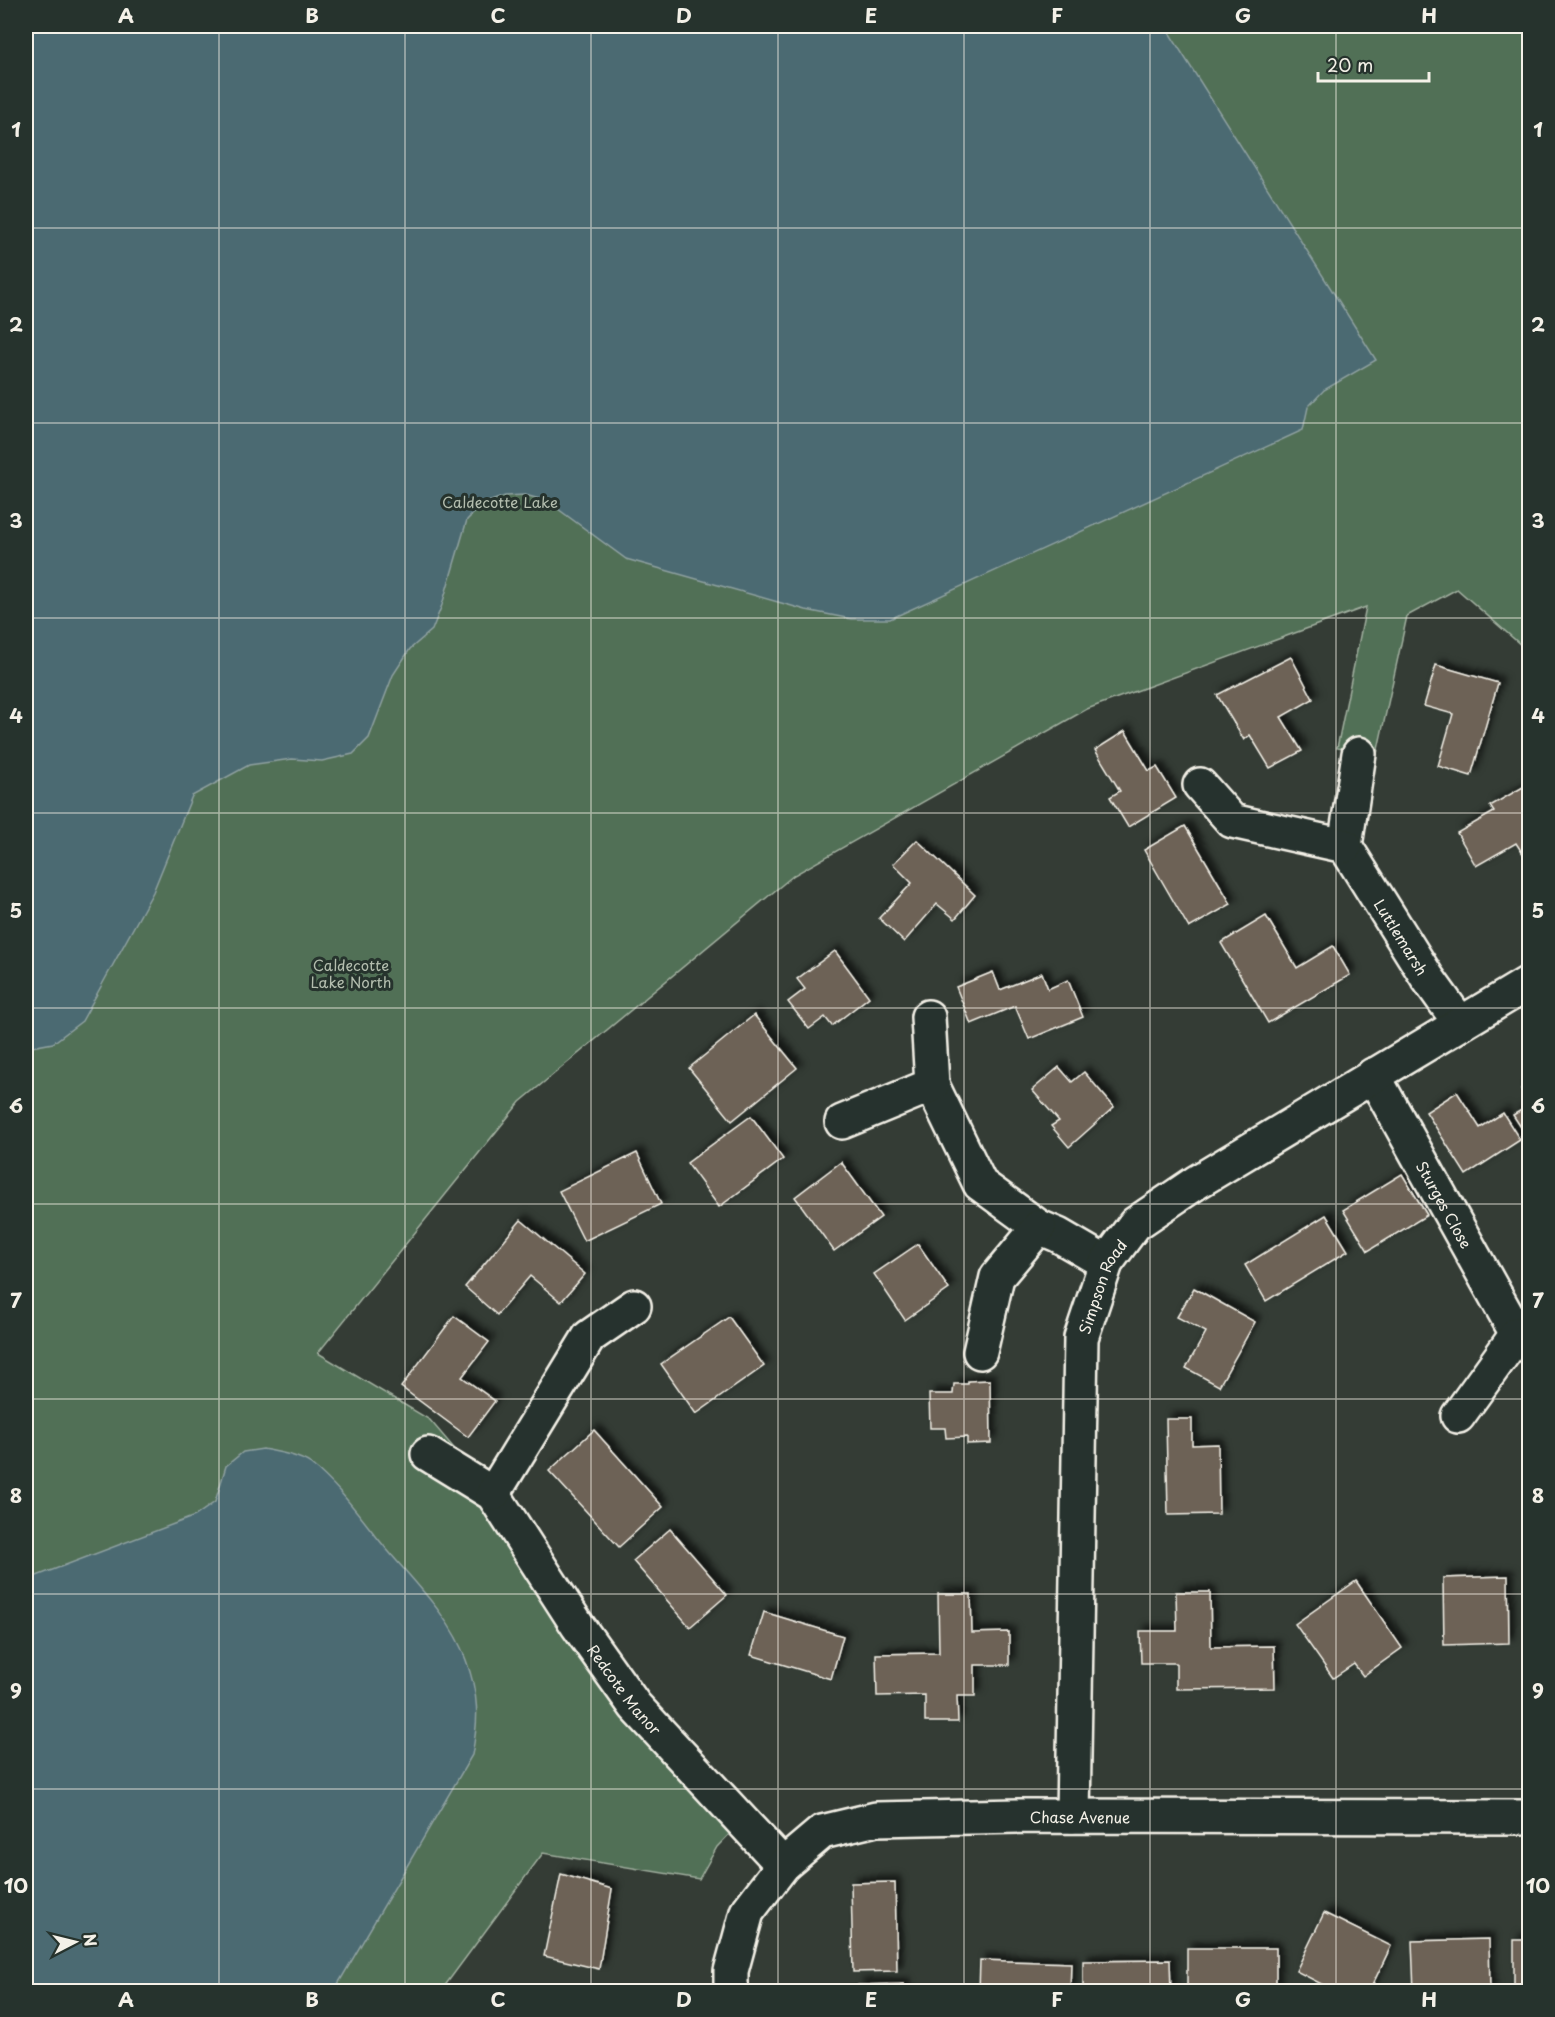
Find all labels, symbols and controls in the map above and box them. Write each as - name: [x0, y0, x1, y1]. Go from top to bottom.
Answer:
- text: A: [118, 0, 134, 30]
- text: B: [305, 0, 319, 30]
- text: C: [490, 0, 506, 30]
- text: D: [676, 0, 692, 30]
- text: E: [865, 0, 877, 30]
- text: F: [1051, 0, 1063, 30]
- text: G: [1235, 0, 1251, 30]
- text: H: [1421, 0, 1437, 30]
- scale bar: [1318, 45, 1429, 83]
- text: 20 m: [1327, 51, 1373, 78]
- text: 1: [11, 114, 21, 144]
- text: 1: [1533, 114, 1543, 144]
- text: 2: [9, 309, 23, 339]
- text: 2: [1531, 309, 1545, 339]
- park label: Caldecotte Lake: [442, 490, 558, 513]
- text: 3: [9, 505, 23, 535]
- text: 3: [1531, 505, 1545, 535]
- text: 4: [9, 700, 23, 730]
- text: 4: [1531, 700, 1545, 730]
- street label: Luttlemarsh: [1369, 894, 1434, 979]
- text: 5: [10, 895, 22, 925]
- text: 5: [1532, 895, 1544, 925]
- park label: Caldecotte Lake North: [311, 953, 391, 993]
- text: 6: [9, 1090, 23, 1120]
- text: 6: [1531, 1090, 1545, 1120]
- street label: Sturges Close: [1411, 1156, 1478, 1252]
- street label: Simpson Road: [1072, 1234, 1132, 1337]
- text: 7: [10, 1285, 22, 1315]
- text: 7: [1532, 1285, 1544, 1315]
- text: 8: [10, 1480, 22, 1510]
- text: 8: [1532, 1480, 1544, 1510]
- street label: Redcote Manor: [583, 1639, 667, 1739]
- text: 9: [10, 1675, 22, 1705]
- text: 9: [1532, 1675, 1544, 1705]
- street label: Chase Avenue: [1030, 1805, 1130, 1828]
- text: 10: [4, 1870, 28, 1900]
- text: 10: [1526, 1870, 1550, 1900]
- north arrow: [45, 1912, 105, 1972]
- text: N: [78, 1932, 104, 1948]
- text: A: [118, 1984, 134, 2014]
- text: B: [305, 1984, 319, 2014]
- text: C: [490, 1984, 506, 2014]
- text: D: [676, 1984, 692, 2014]
- text: E: [865, 1984, 877, 2014]
- text: F: [1051, 1984, 1063, 2014]
- text: G: [1235, 1984, 1251, 2014]
- text: H: [1421, 1984, 1437, 2014]

